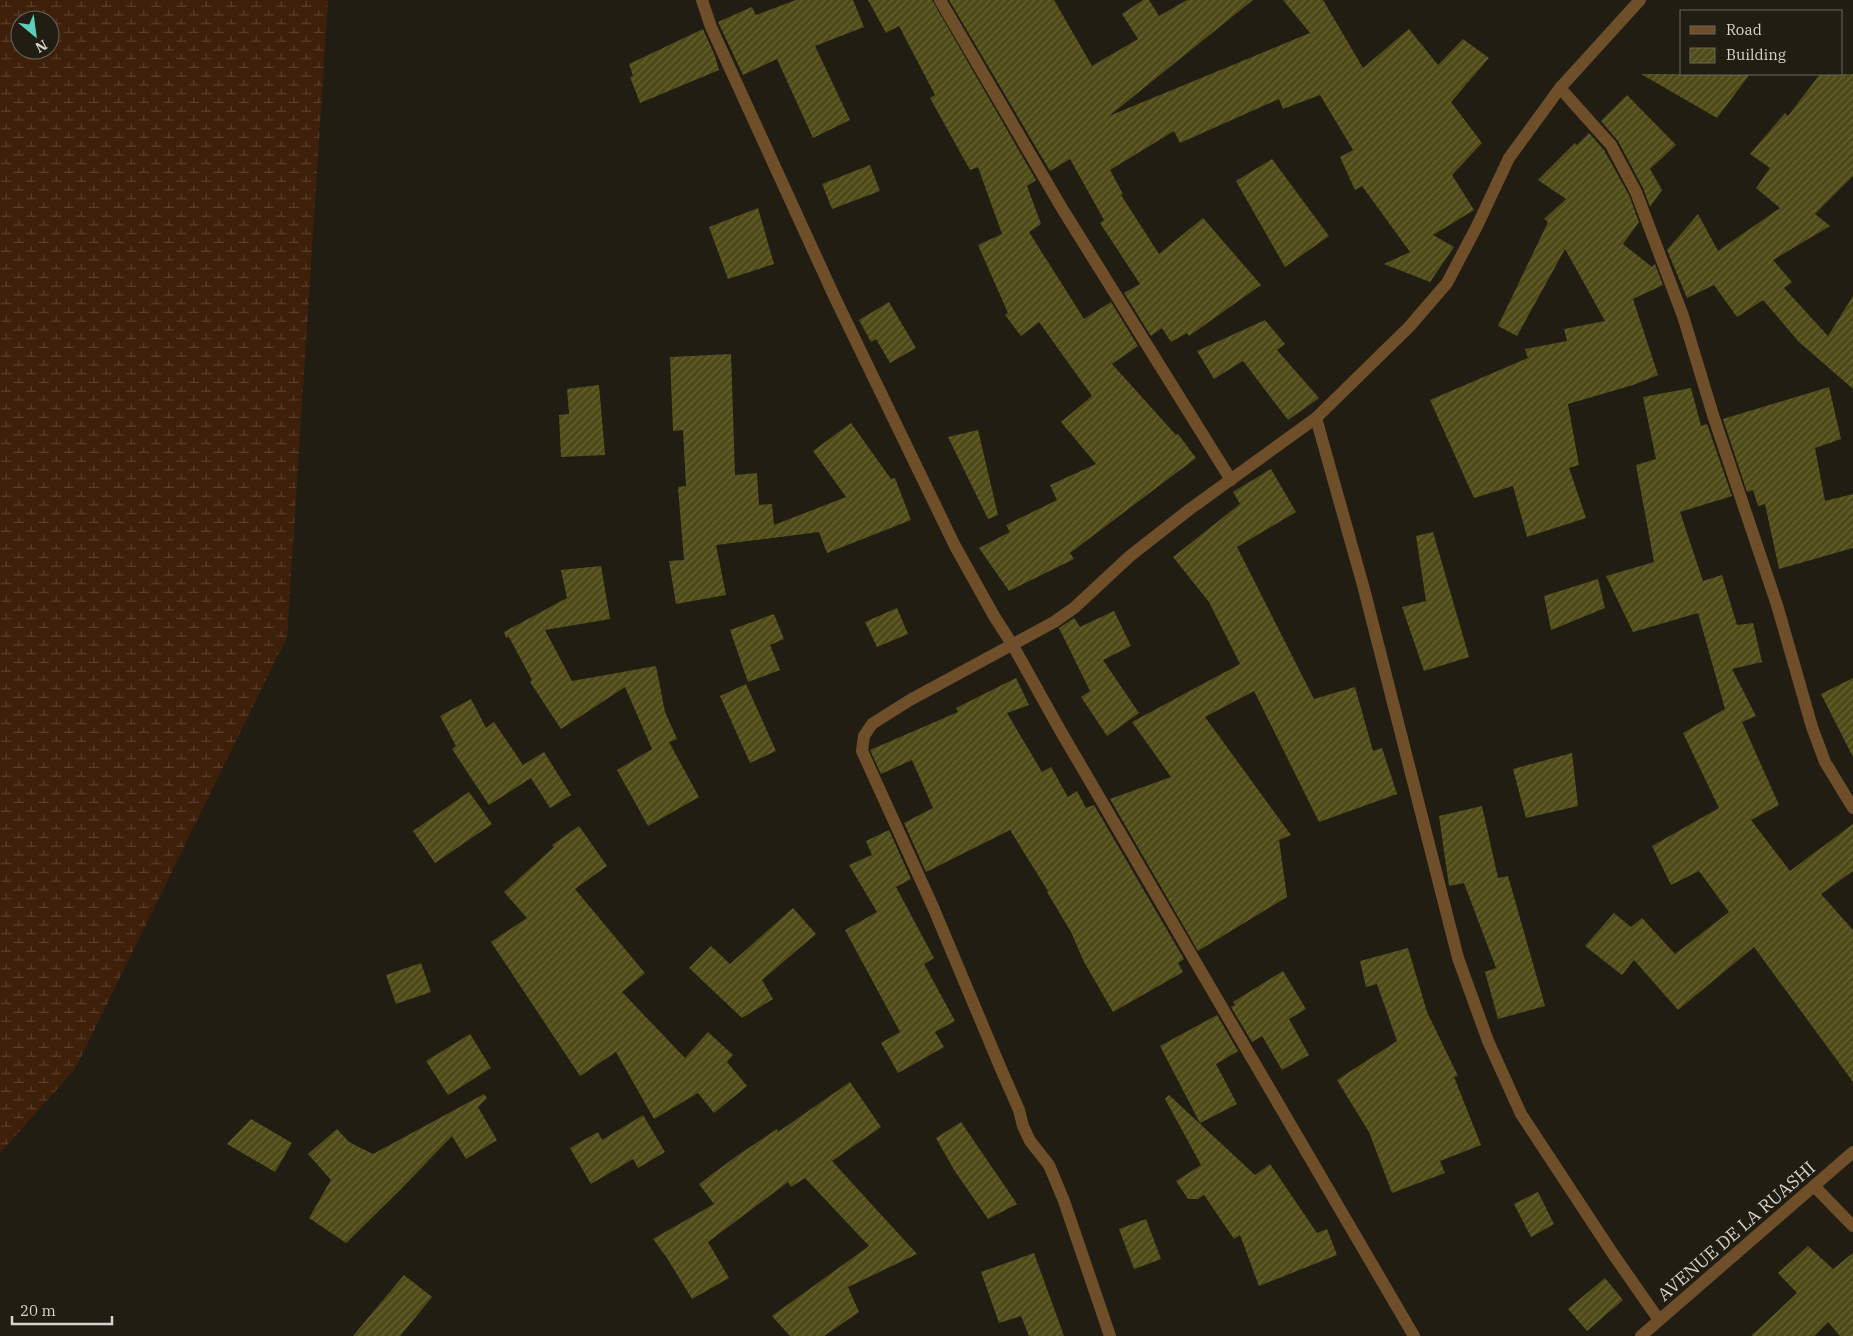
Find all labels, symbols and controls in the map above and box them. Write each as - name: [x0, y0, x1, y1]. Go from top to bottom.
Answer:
- north arrow: [10, 10, 60, 60]
- legend: [1680, 10, 1843, 75]
- text: Road: [1726, 20, 1762, 39]
- text: N: [32, 36, 51, 57]
- text: Building: [1726, 45, 1786, 64]
- street label: AVENUE DE LA RUASHI: [1652, 1156, 1820, 1306]
- scale bar: [12, 1294, 112, 1326]
- text: 20 m: [20, 1301, 56, 1320]

